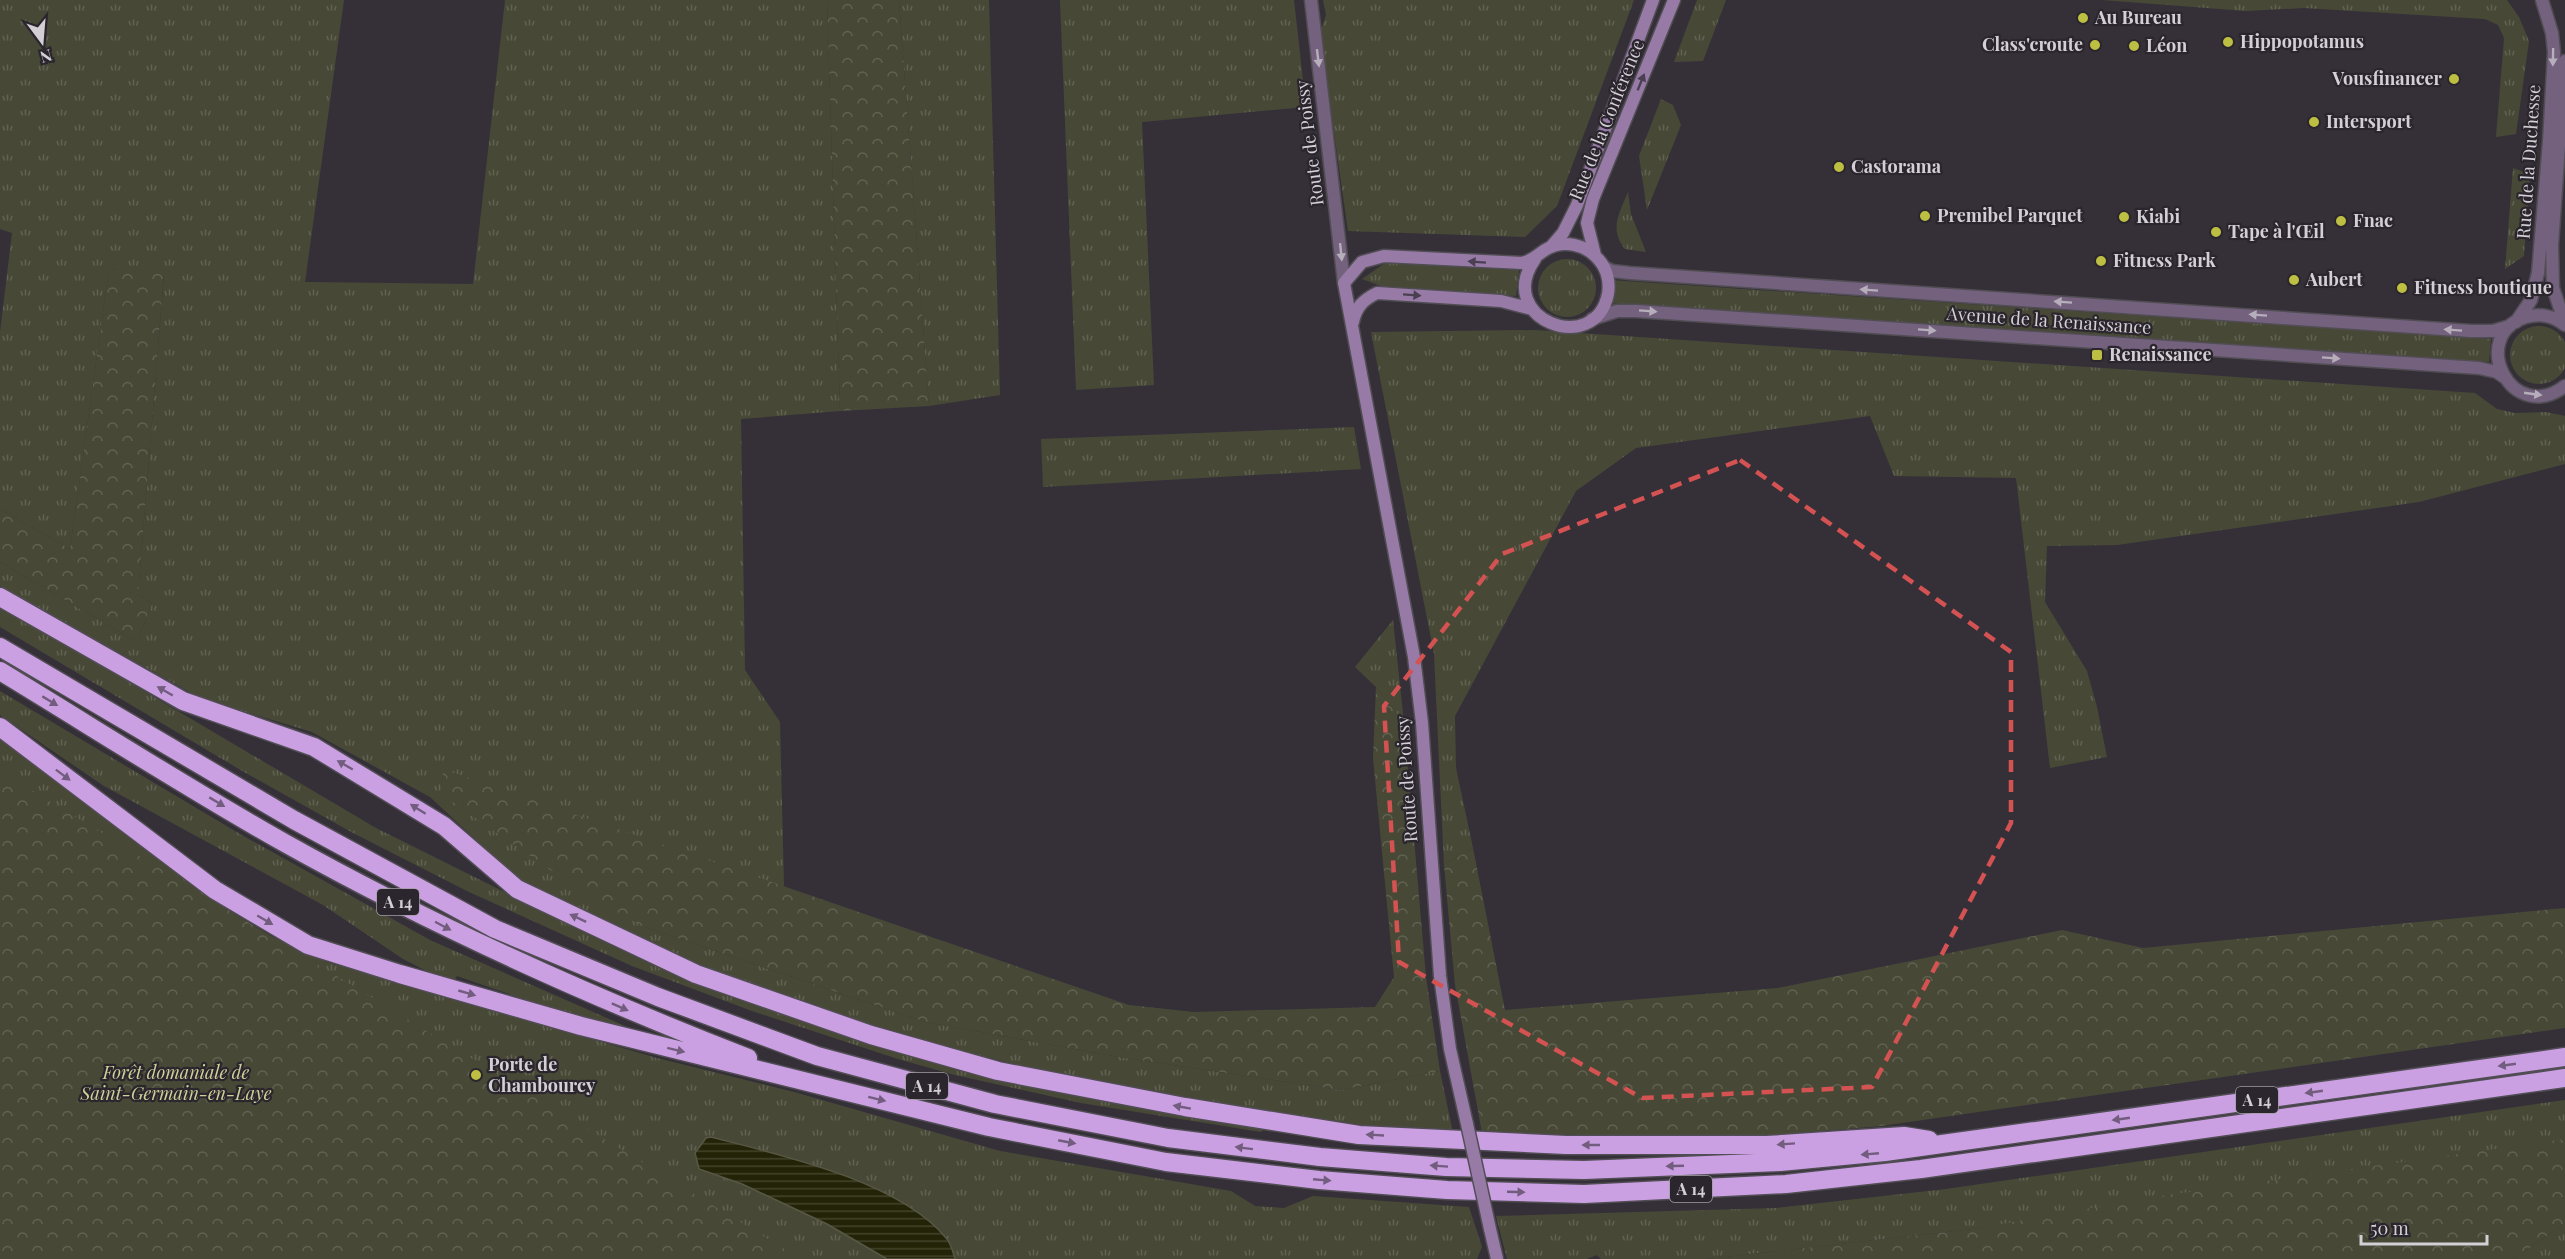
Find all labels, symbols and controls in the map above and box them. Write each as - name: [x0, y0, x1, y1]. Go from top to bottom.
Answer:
- place label: Au Bureau: [2094, 5, 2182, 29]
- marker: Au Bureau: [2076, 11, 2090, 25]
- north arrow: [12, 12, 72, 72]
- place label: Hippopotamus: [2240, 29, 2364, 53]
- place label: Class'croute: [1982, 32, 2083, 56]
- place label: Léon: [2146, 33, 2187, 57]
- marker: Hippopotamus: [2221, 35, 2235, 49]
- street label: Rue de la Conférence: [1563, 36, 1649, 203]
- marker: Class'croute: [2088, 38, 2102, 52]
- marker: Léon: [2127, 39, 2141, 53]
- text: N: [37, 45, 55, 69]
- one-way arrow: [2548, 47, 2558, 66]
- one-way arrow: [1313, 49, 1323, 68]
- place label: Vousfinancer: [2331, 66, 2443, 90]
- marker: Vousfinancer: [2447, 72, 2461, 86]
- one-way arrow: [1637, 73, 1646, 91]
- street label: Route de Poissy: [1289, 79, 1329, 207]
- street label: Rue de la Duchesse: [2511, 84, 2545, 240]
- place label: Intersport: [2326, 109, 2412, 133]
- marker: Intersport: [2307, 115, 2321, 129]
- place label: Castorama: [1851, 154, 1942, 178]
- marker: Castorama: [1832, 160, 1846, 174]
- place label: Premibel Parquet: [1937, 203, 2083, 227]
- place label: Kiabi: [2136, 204, 2180, 228]
- place label: Fnac: [2353, 208, 2393, 232]
- marker: Premibel Parquet: [1918, 209, 1932, 223]
- marker: Kiabi: [2117, 210, 2131, 224]
- marker: Fnac: [2334, 214, 2348, 228]
- place label: Tape à l'Œil: [2228, 219, 2325, 243]
- marker: Tape à l'Œil: [2209, 225, 2223, 239]
- one-way arrow: [1336, 242, 1346, 261]
- place label: Fitness Park: [2113, 248, 2216, 272]
- marker: Fitness Park: [2094, 254, 2108, 268]
- one-way arrow: [1468, 258, 1487, 267]
- place label: Aubert: [2305, 267, 2363, 291]
- marker: Aubert: [2287, 273, 2301, 287]
- place label: Fitness boutique: [2414, 275, 2552, 299]
- marker: Fitness boutique: [2395, 281, 2409, 295]
- one-way arrow: [1859, 285, 1878, 295]
- one-way arrow: [1402, 291, 1421, 300]
- one-way arrow: [2054, 298, 2073, 307]
- street label: Avenue de la Renaissance: [1945, 301, 2152, 339]
- one-way arrow: [1639, 307, 1658, 316]
- one-way arrow: [2249, 311, 2268, 320]
- one-way arrow: [2443, 325, 2462, 334]
- one-way arrow: [1917, 326, 1936, 335]
- place label: Renaissance: [2109, 342, 2211, 366]
- marker: Renaissance: [2090, 348, 2104, 362]
- one-way arrow: [2322, 354, 2341, 363]
- one-way arrow: [2523, 390, 2542, 399]
- one-way arrow: [156, 686, 173, 696]
- one-way arrow: [42, 696, 59, 706]
- street label: Route de Poissy: [1390, 715, 1422, 843]
- one-way arrow: [337, 760, 353, 771]
- one-way arrow: [56, 768, 71, 780]
- one-way arrow: [209, 797, 226, 807]
- one-way arrow: [410, 804, 426, 815]
- road number: A 14: [377, 889, 419, 915]
- one-way arrow: [570, 913, 587, 922]
- one-way arrow: [257, 914, 273, 925]
- one-way arrow: [435, 921, 452, 931]
- one-way arrow: [458, 989, 476, 999]
- one-way arrow: [612, 1002, 630, 1012]
- one-way arrow: [667, 1045, 685, 1055]
- place label: Porte de Chambourcy: [488, 1052, 596, 1097]
- park label: Forêt domaniale de Saint-Germain-en-Laye: [80, 1060, 272, 1105]
- one-way arrow: [2497, 1061, 2516, 1070]
- marker: Porte de Chambourcy: [469, 1068, 483, 1082]
- road number: A 14: [906, 1073, 948, 1099]
- road number: A 14: [2236, 1087, 2278, 1113]
- one-way arrow: [2304, 1087, 2323, 1096]
- one-way arrow: [868, 1095, 886, 1105]
- one-way arrow: [1173, 1102, 1192, 1111]
- one-way arrow: [2111, 1114, 2130, 1123]
- one-way arrow: [1366, 1131, 1385, 1140]
- one-way arrow: [1058, 1138, 1077, 1147]
- one-way arrow: [1776, 1139, 1795, 1148]
- one-way arrow: [1581, 1140, 1600, 1150]
- one-way arrow: [1235, 1143, 1254, 1152]
- one-way arrow: [1860, 1149, 1879, 1159]
- one-way arrow: [1429, 1161, 1448, 1171]
- one-way arrow: [1666, 1162, 1685, 1171]
- one-way arrow: [1312, 1175, 1331, 1185]
- road number: A 14: [1670, 1176, 1712, 1202]
- one-way arrow: [1507, 1187, 1526, 1197]
- scale bar: [2361, 1208, 2487, 1246]
- text: 50 m: [2370, 1216, 2409, 1240]

